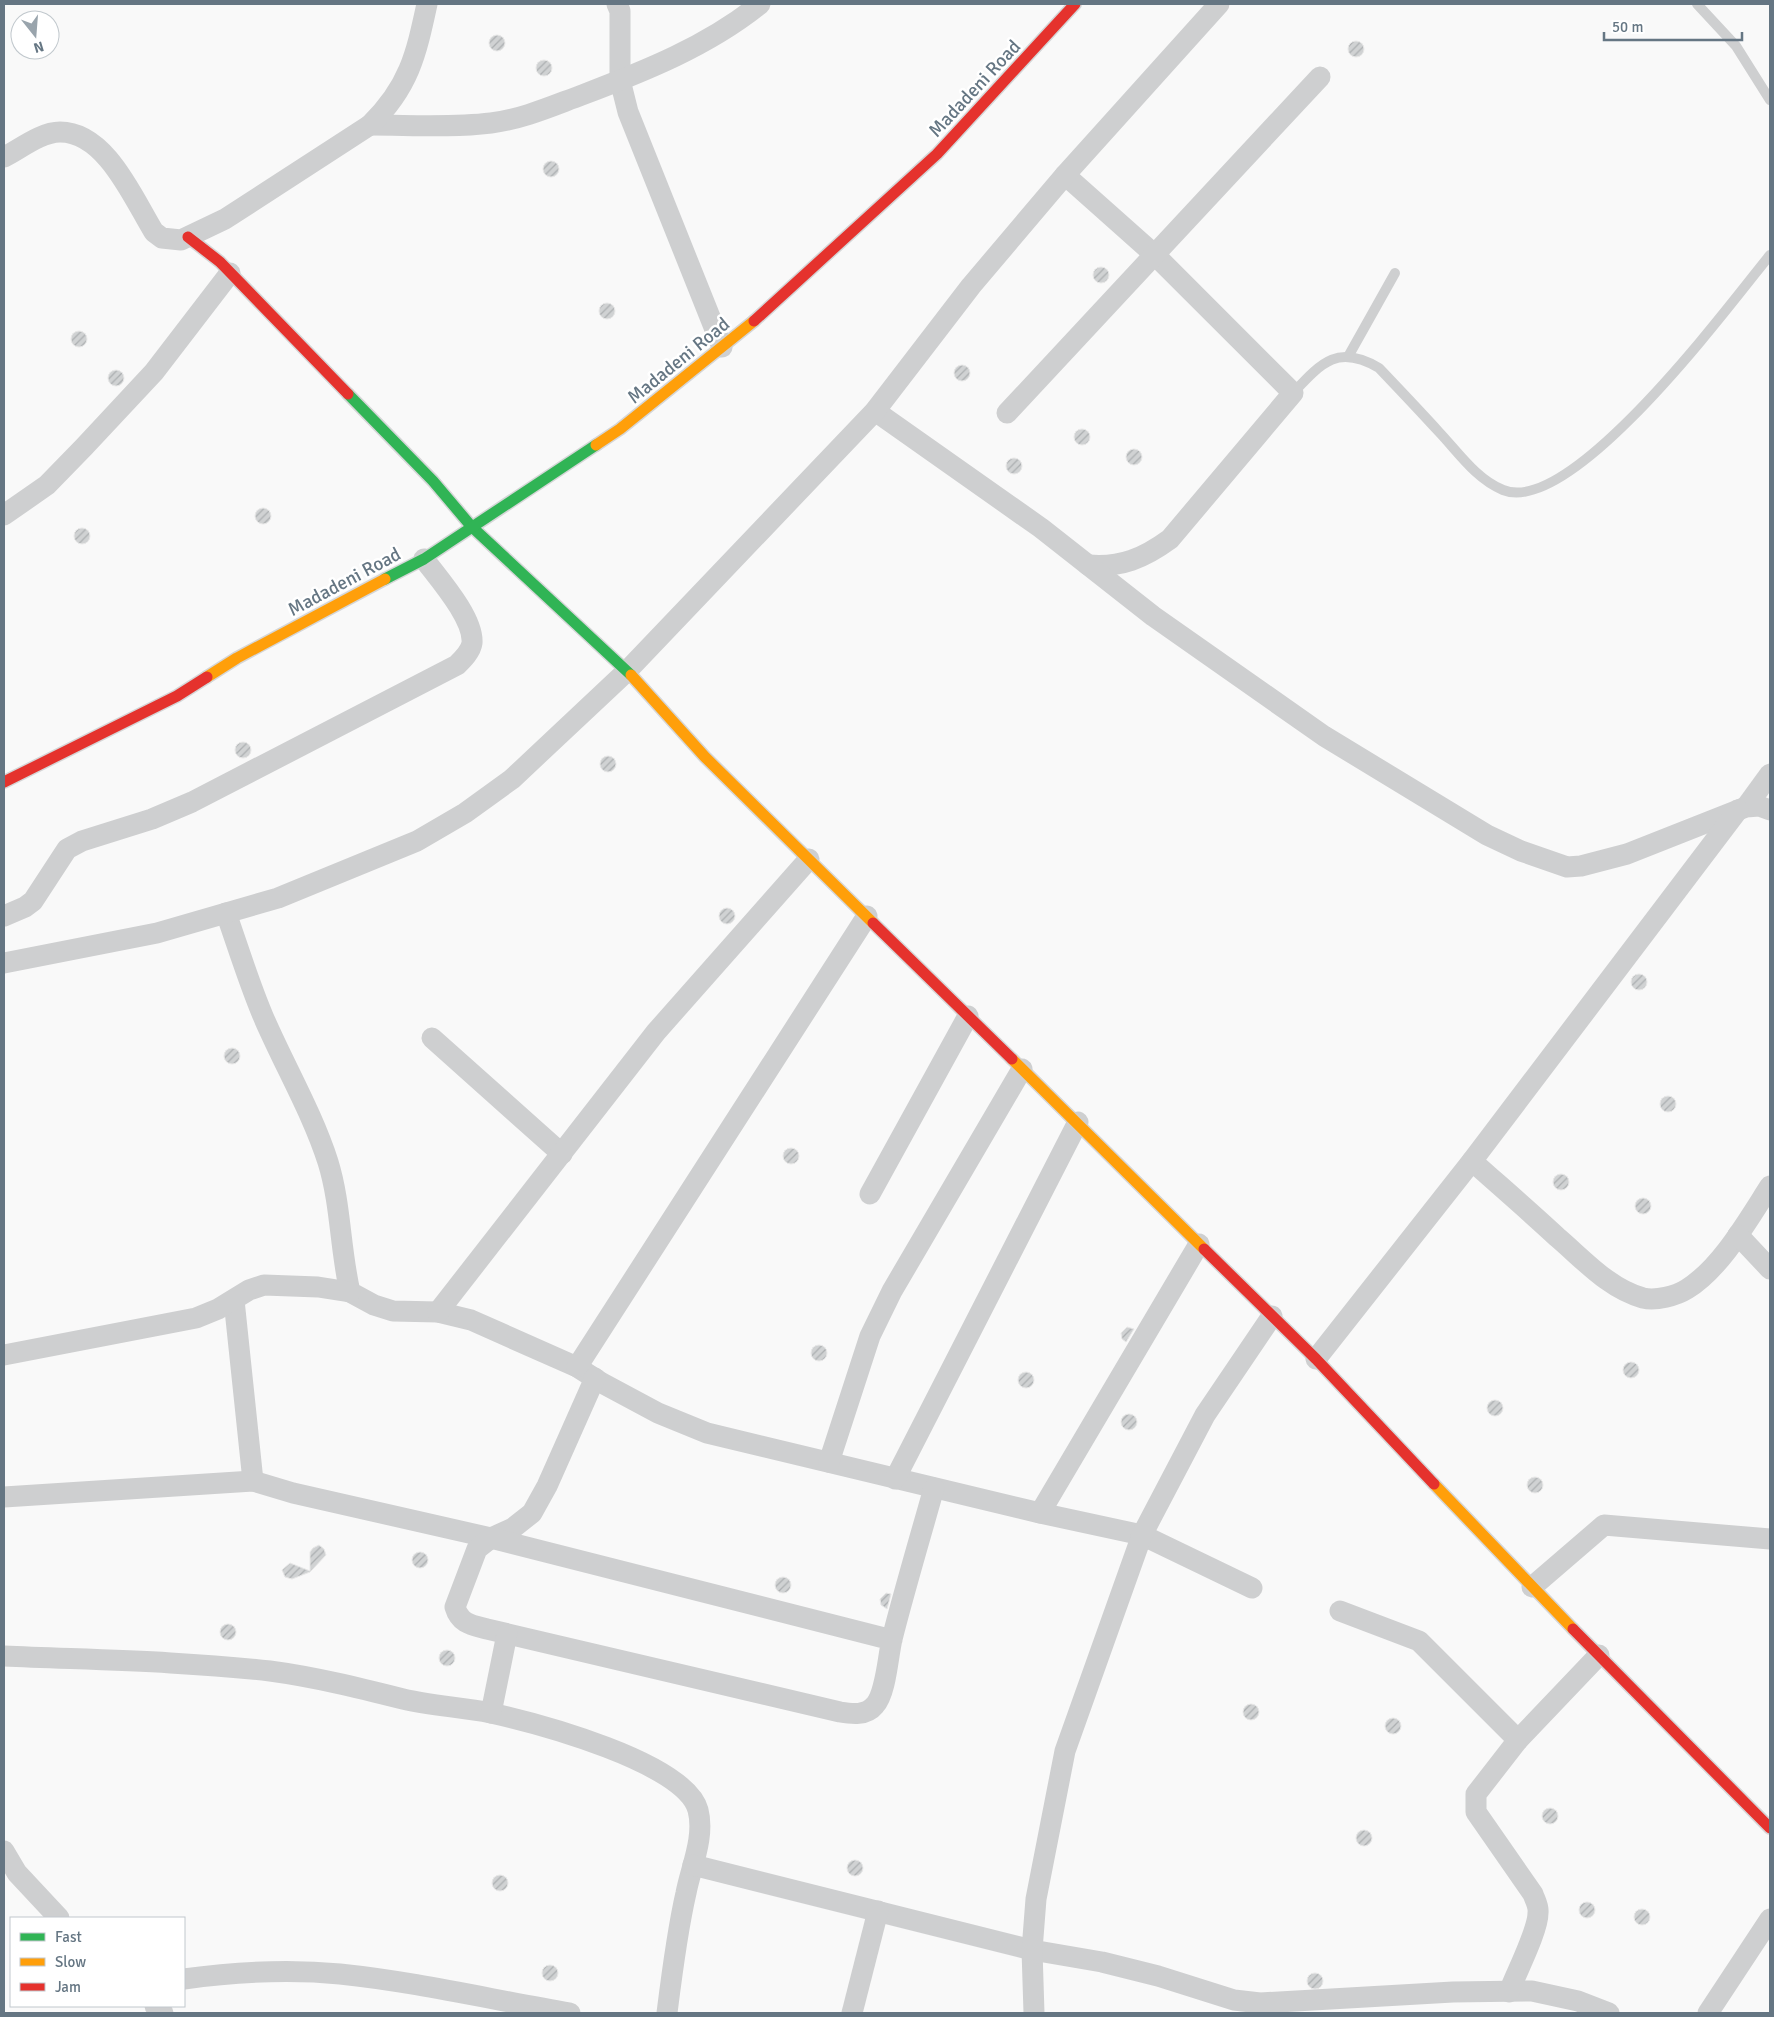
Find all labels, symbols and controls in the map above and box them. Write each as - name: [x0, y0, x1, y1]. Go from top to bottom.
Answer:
- north arrow: [10, 10, 60, 60]
- scale bar: [1604, 10, 1742, 42]
- text: 50 m: [1612, 18, 1643, 36]
- street label: Madadeni Road: [924, 35, 1026, 142]
- text: N: [32, 37, 46, 57]
- street label: Madadeni Road: [623, 312, 735, 409]
- street label: Madadeni Road: [284, 542, 405, 622]
- legend: [10, 1917, 185, 2007]
- text: Fast: [55, 1928, 82, 1946]
- text: Slow: [55, 1953, 86, 1971]
- text: Jam: [55, 1978, 81, 1996]

